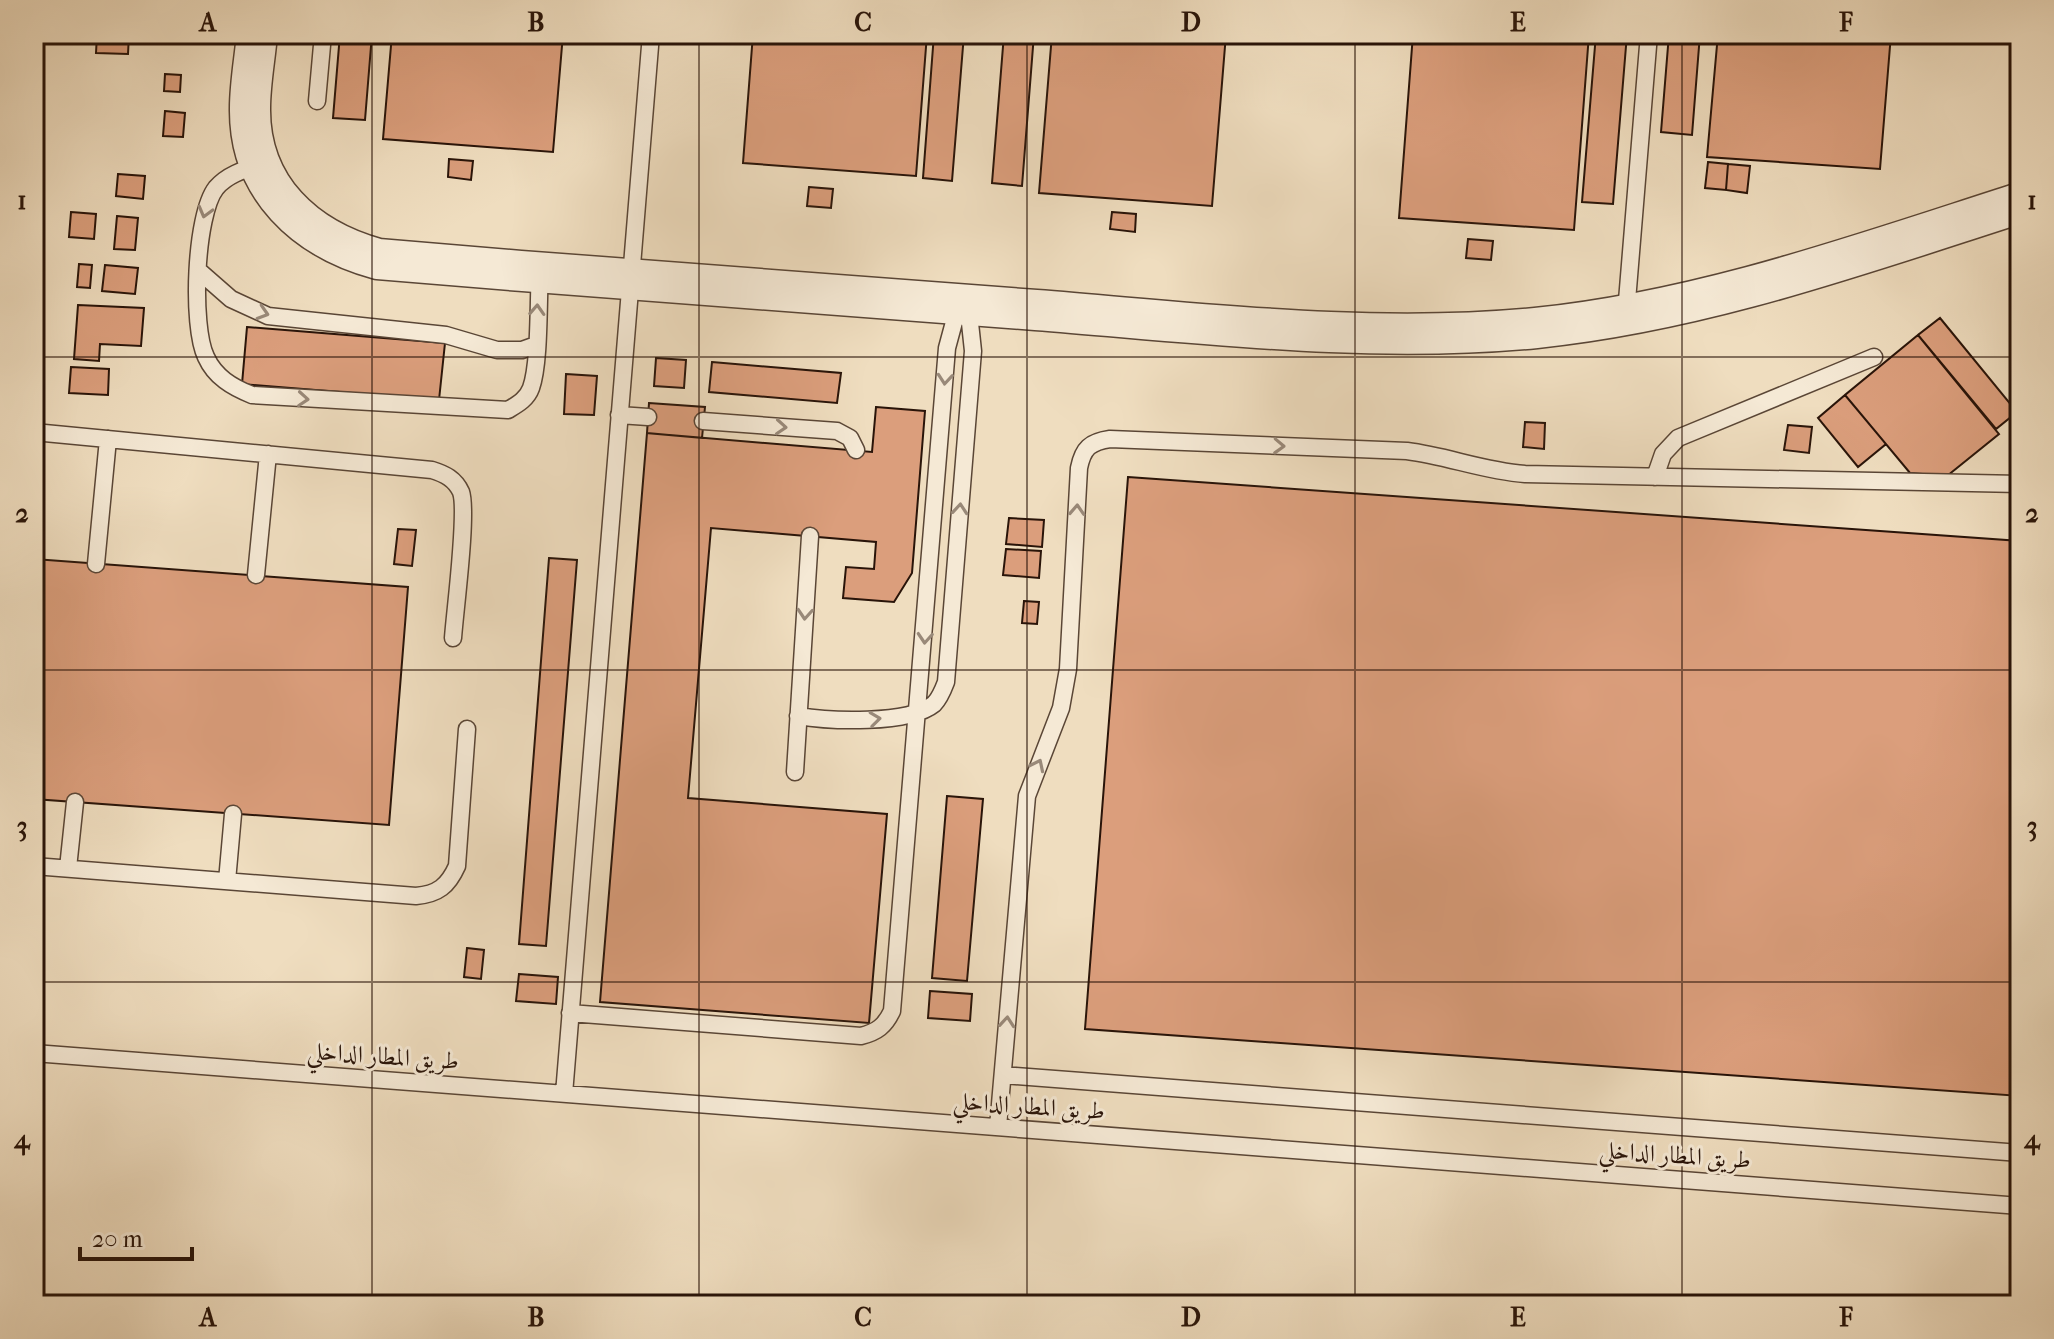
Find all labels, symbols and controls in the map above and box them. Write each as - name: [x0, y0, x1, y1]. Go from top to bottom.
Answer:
- text: A: [198, 7, 218, 38]
- text: B: [528, 7, 545, 38]
- text: C: [854, 7, 872, 38]
- text: D: [1181, 7, 1201, 38]
- text: E: [1510, 7, 1526, 38]
- text: F: [1838, 7, 1853, 38]
- text: 1: [17, 185, 27, 216]
- text: 1: [2027, 185, 2037, 216]
- one-way arrow: [198, 205, 215, 219]
- one-way arrow: [529, 303, 546, 316]
- one-way arrow: [255, 304, 269, 320]
- one-way arrow: [936, 373, 953, 386]
- one-way arrow: [297, 390, 310, 407]
- one-way arrow: [775, 418, 788, 435]
- one-way arrow: [1273, 437, 1286, 454]
- text: 2: [15, 498, 29, 529]
- text: 2: [2025, 498, 2039, 529]
- one-way arrow: [951, 502, 968, 515]
- one-way arrow: [1068, 503, 1085, 516]
- one-way arrow: [797, 608, 814, 621]
- one-way arrow: [917, 632, 934, 645]
- one-way arrow: [869, 711, 882, 728]
- one-way arrow: [1028, 758, 1044, 773]
- text: 3: [17, 811, 27, 842]
- text: 3: [2027, 811, 2037, 842]
- one-way arrow: [998, 1015, 1015, 1028]
- street label: طريق المطار الداخلي: [305, 1037, 460, 1084]
- street label: طريق المطار الداخلي: [951, 1087, 1106, 1134]
- text: 4: [13, 1124, 31, 1156]
- text: 4: [2023, 1124, 2041, 1156]
- street label: طريق المطار الداخلي: [1597, 1136, 1752, 1183]
- scale bar: [80, 1211, 192, 1261]
- text: 20 m: [92, 1225, 143, 1253]
- text: A: [198, 1302, 218, 1333]
- text: B: [528, 1302, 545, 1333]
- text: C: [854, 1302, 872, 1333]
- text: D: [1181, 1302, 1201, 1333]
- text: E: [1510, 1302, 1526, 1333]
- text: F: [1838, 1302, 1853, 1333]

